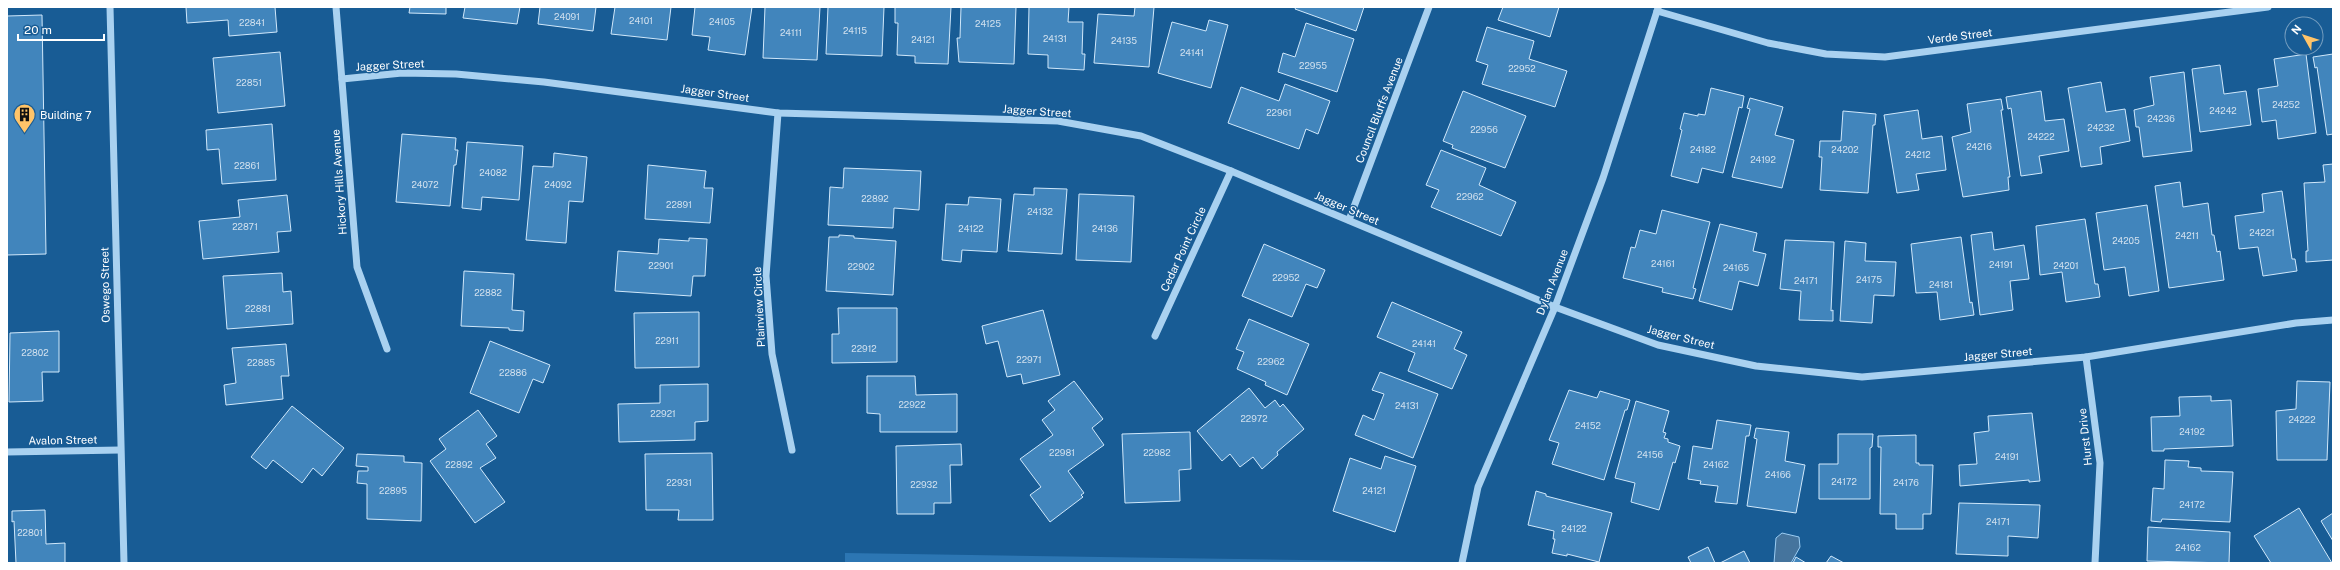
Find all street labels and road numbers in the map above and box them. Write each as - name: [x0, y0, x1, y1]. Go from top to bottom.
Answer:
- street label: Verde Street: [1927, 26, 1993, 46]
- street label: Council Bluffs Avenue: [1353, 55, 1405, 165]
- street label: Jagger Street: [355, 57, 425, 73]
- street label: Jagger Street: [680, 82, 750, 104]
- street label: Jagger Street: [1002, 103, 1072, 119]
- street label: Hickory Hills Avenue: [329, 129, 349, 235]
- street label: Jagger Street: [1313, 189, 1381, 227]
- street label: Cedar Point Circle: [1158, 205, 1208, 293]
- street label: Oswego Street: [98, 247, 112, 323]
- street label: Dylan Avenue: [1534, 247, 1570, 317]
- street label: Plainview Circle: [751, 266, 767, 348]
- street label: Jagger Street: [1646, 323, 1716, 351]
- street label: Jagger Street: [1963, 345, 2033, 363]
- street label: Hurst Drive: [2076, 408, 2094, 466]
- street label: Avalon Street: [28, 433, 98, 447]

